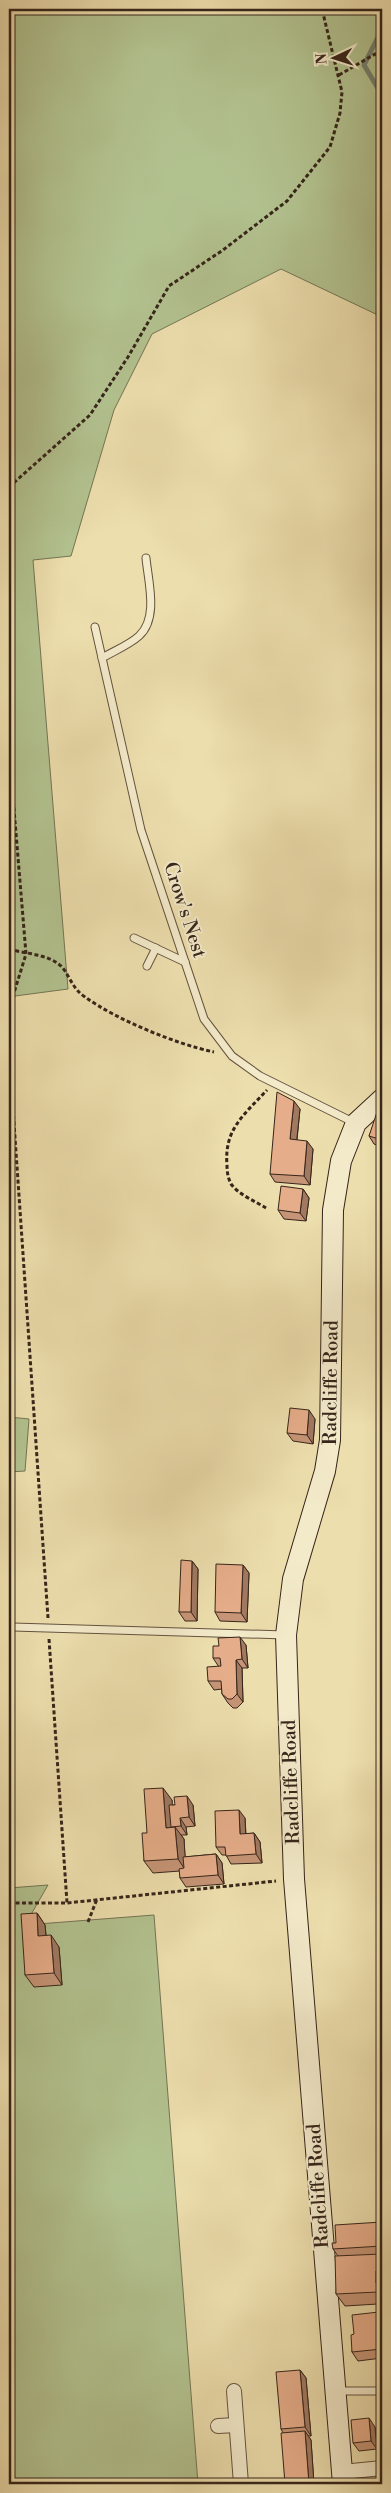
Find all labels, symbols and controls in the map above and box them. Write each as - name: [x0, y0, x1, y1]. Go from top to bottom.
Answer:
- north arrow: [308, 32, 358, 82]
- text: N: [313, 53, 331, 65]
- street label: Crow's Nest: [158, 859, 212, 961]
- street label: Radcliffe Road: [318, 1320, 344, 1445]
- street label: Radcliffe Road: [277, 1719, 305, 1845]
- street label: Radcliffe Road: [302, 2123, 334, 2249]

